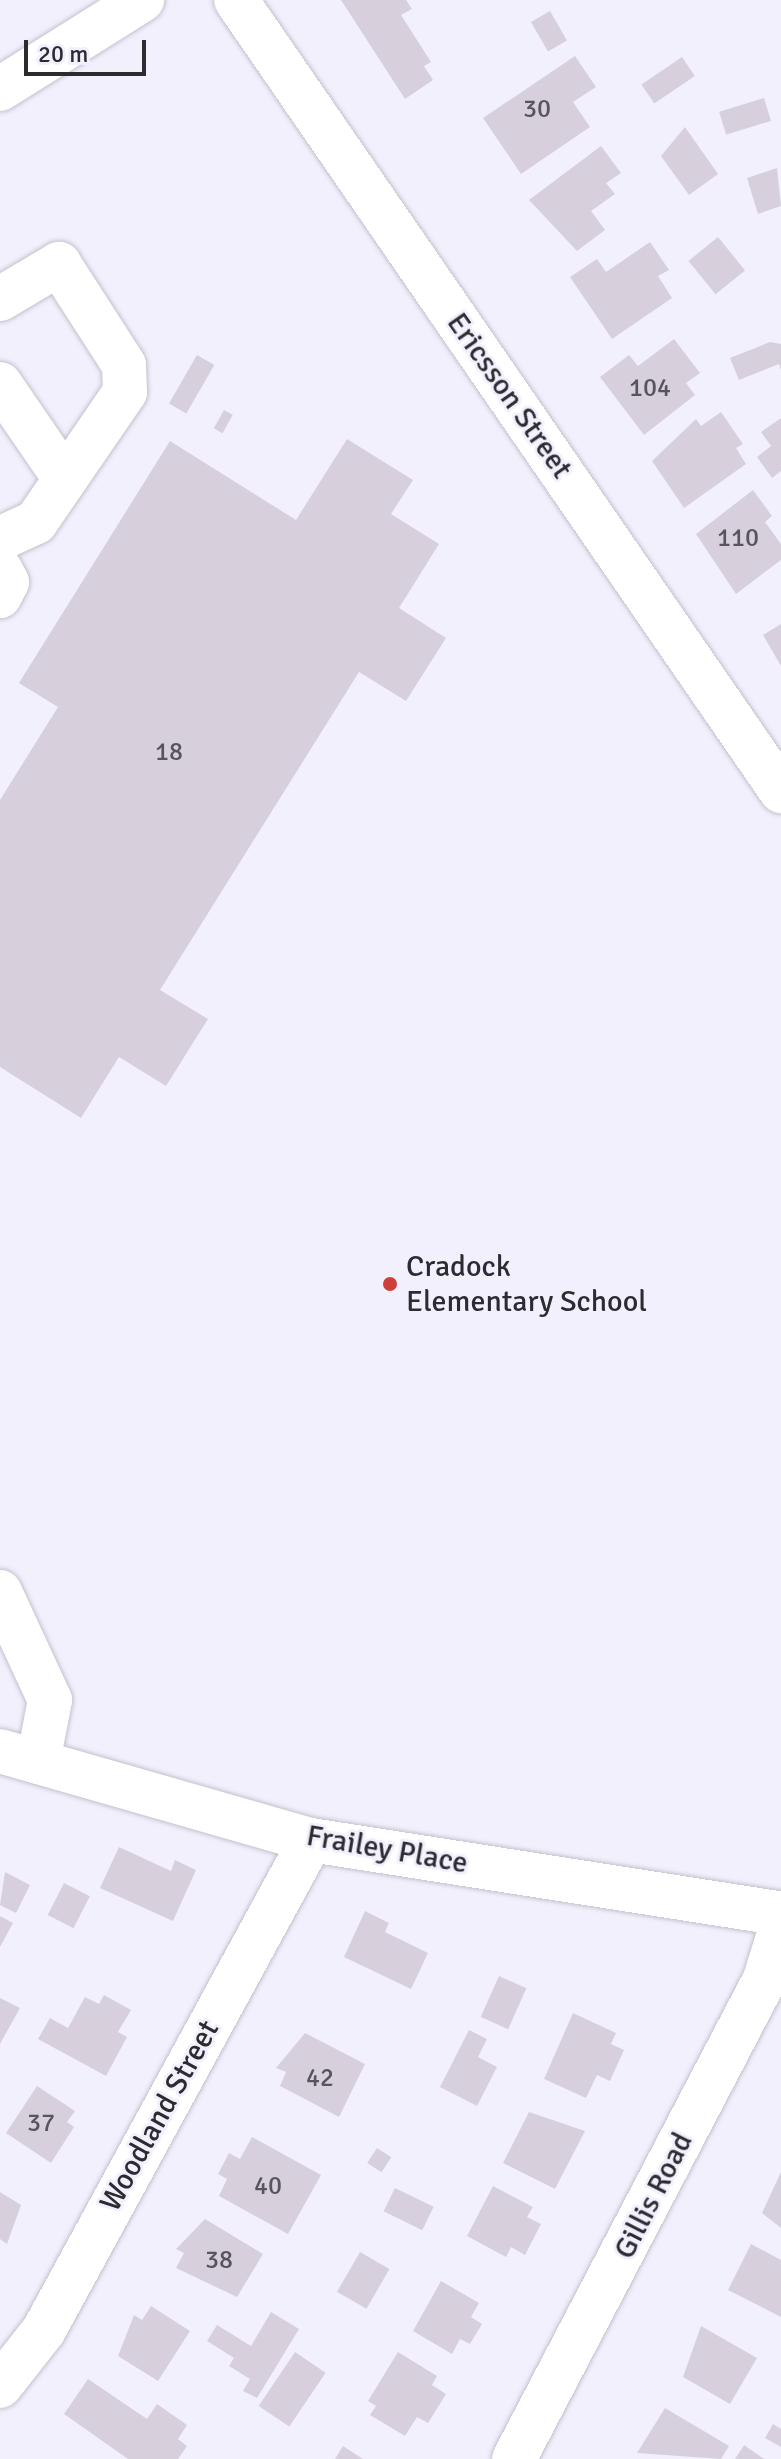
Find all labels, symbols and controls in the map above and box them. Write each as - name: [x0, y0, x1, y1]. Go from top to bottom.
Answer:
- scale bar: [28, 24, 150, 74]
- text: 20 m: [38, 39, 88, 69]
- house number: 30: [523, 94, 551, 126]
- street label: Ericsson Street: [439, 306, 579, 486]
- house number: 104: [629, 373, 671, 405]
- house number: 110: [717, 523, 759, 555]
- house number: 18: [155, 737, 183, 769]
- place label: Cradock Elementary School: [406, 1249, 647, 1320]
- marker: Cradock Elementary School: [381, 1275, 399, 1293]
- street label: Frailey Place: [304, 1818, 470, 1882]
- street label: Woodland Street: [93, 2014, 227, 2218]
- house number: 42: [306, 2063, 334, 2095]
- house number: 37: [27, 2108, 55, 2140]
- street label: Gillis Road: [607, 2127, 701, 2265]
- house number: 40: [254, 2171, 282, 2203]
- house number: 38: [205, 2245, 233, 2277]

